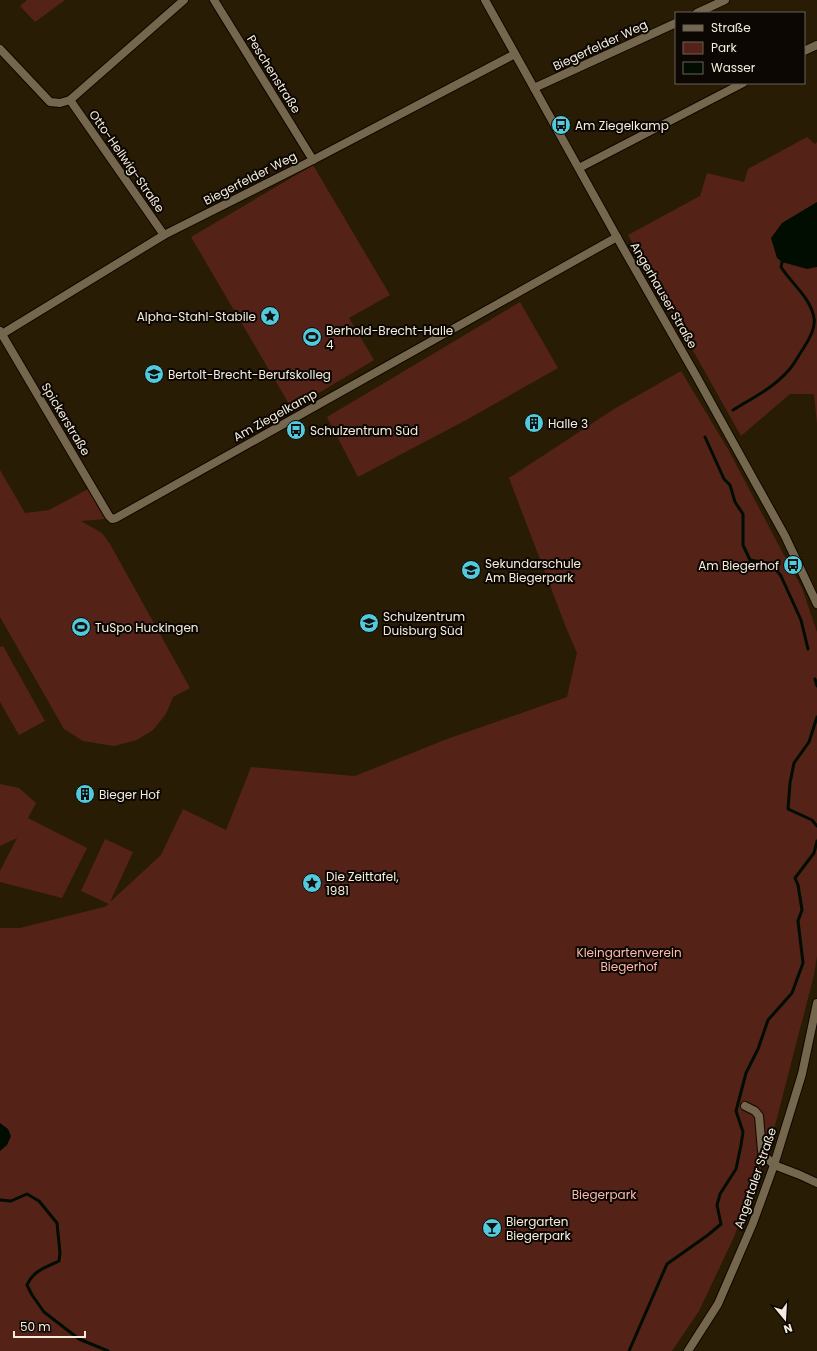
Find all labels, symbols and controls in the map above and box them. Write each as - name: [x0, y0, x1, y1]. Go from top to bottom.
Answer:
- legend: [675, 12, 805, 84]
- street label: Biegerfelder Weg: [550, 16, 650, 74]
- text: Straße: [711, 19, 751, 36]
- street label: Peschenstraße: [243, 32, 305, 116]
- text: Park: [711, 39, 738, 56]
- text: Wasser: [711, 59, 756, 76]
- street label: Otto-Hellwig-Straße: [85, 106, 169, 216]
- bus stop icon: Am Ziegelkamp: [550, 114, 572, 136]
- place label: Am Ziegelkamp: [575, 117, 669, 134]
- street label: Biegerfelder Weg: [200, 147, 300, 209]
- street label: Angerhauser Straße: [627, 239, 701, 351]
- place icon: Alpha-Stahl-Stabile: [259, 305, 281, 327]
- place label: Alpha-Stahl-Stabile: [137, 308, 256, 325]
- place label: Berhold-Brecht-Halle 4: [326, 322, 453, 353]
- sports icon: Berhold-Brecht-Halle 4: [301, 326, 323, 348]
- school or university icon: Bertolt-Brecht-Berufskolleg: [143, 363, 165, 385]
- place label: Bertolt-Brecht-Berufskolleg: [168, 366, 331, 383]
- street label: Spickerstraße: [38, 379, 94, 459]
- street label: Am Ziegelkamp: [230, 385, 320, 445]
- building icon: Halle 3: [523, 412, 545, 434]
- place label: Halle 3: [548, 415, 588, 432]
- bus stop icon: Schulzentrum Süd: [285, 419, 307, 441]
- place label: Schulzentrum Süd: [310, 422, 418, 439]
- bus stop icon: Am Biegerhof: [782, 554, 804, 576]
- place label: Sekundarschule Am Biegerpark: [485, 555, 581, 586]
- place label: Am Biegerhof: [698, 557, 779, 574]
- school or university icon: Sekundarschule Am Biegerpark: [460, 559, 482, 581]
- place label: Schulzentrum Duisburg Süd: [383, 608, 465, 639]
- school or university icon: Schulzentrum Duisburg Süd: [358, 612, 380, 634]
- sports icon: TuSpo Huckingen: [70, 616, 92, 638]
- place label: TuSpo Huckingen: [95, 619, 199, 636]
- building icon: Bieger Hof: [74, 783, 96, 805]
- place label: Bieger Hof: [99, 786, 160, 803]
- place label: Die Zeittafel, 1981: [326, 868, 399, 899]
- place icon: Die Zeittafel, 1981: [301, 872, 323, 894]
- park label: Kleingartenverein Biegerhof: [576, 944, 682, 975]
- street label: Angertaler Straße: [730, 1125, 780, 1231]
- park label: Biegerpark: [572, 1186, 637, 1203]
- place label: Biergarten Biegerpark: [506, 1213, 571, 1244]
- bar icon: Biergarten Biegerpark: [481, 1217, 503, 1239]
- north arrow: [765, 1299, 805, 1339]
- scale bar: [14, 1313, 85, 1339]
- text: 50 m: [20, 1318, 51, 1335]
- text: N: [782, 1320, 795, 1337]

